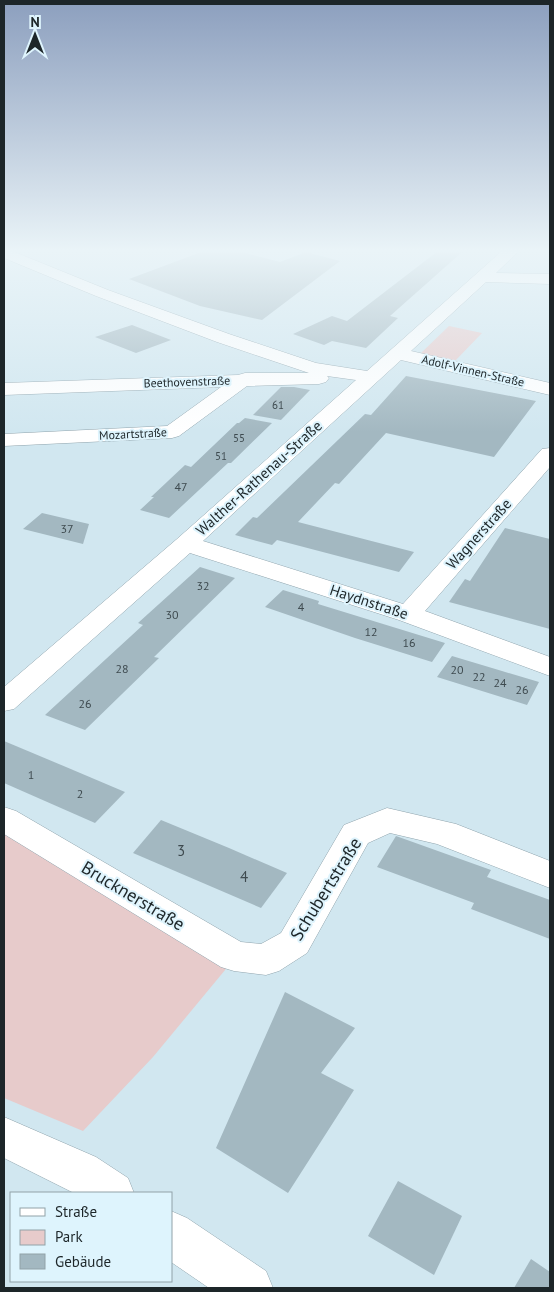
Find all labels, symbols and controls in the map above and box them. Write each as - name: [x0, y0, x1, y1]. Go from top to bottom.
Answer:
- north arrow: [10, 10, 60, 60]
- text: N: [30, 13, 40, 31]
- street label: Adolf-Vinnen-Straße: [420, 351, 526, 390]
- street label: Beethovenstraße: [143, 372, 231, 391]
- house number: 61: [272, 398, 284, 412]
- street label: Walther-Rathenau-Straße: [192, 416, 326, 539]
- street label: Mozartstraße: [99, 424, 167, 443]
- house number: 55: [233, 431, 245, 445]
- house number: 51: [215, 449, 227, 463]
- house number: 47: [174, 479, 188, 494]
- street label: Wagnerstraße: [442, 494, 515, 573]
- house number: 37: [60, 521, 74, 536]
- house number: 32: [196, 578, 210, 593]
- street label: Haydnstraße: [328, 580, 411, 623]
- house number: 4: [298, 599, 305, 614]
- house number: 30: [165, 607, 179, 622]
- house number: 12: [364, 624, 378, 639]
- house number: 16: [402, 635, 416, 650]
- house number: 28: [115, 661, 129, 676]
- house number: 20: [450, 662, 464, 677]
- house number: 22: [472, 669, 486, 684]
- house number: 24: [493, 675, 507, 690]
- house number: 26: [515, 682, 529, 697]
- house number: 26: [78, 696, 92, 711]
- house number: 1: [28, 767, 34, 782]
- house number: 2: [77, 786, 83, 801]
- street label: Schubertstraße: [285, 833, 366, 945]
- house number: 3: [177, 841, 185, 860]
- street label: Brucknerstraße: [77, 856, 189, 935]
- house number: 4: [240, 867, 248, 886]
- legend: [10, 1192, 172, 1282]
- text: Straße: [55, 1202, 97, 1221]
- text: Park: [55, 1227, 83, 1246]
- text: Gebäude: [55, 1252, 111, 1271]

